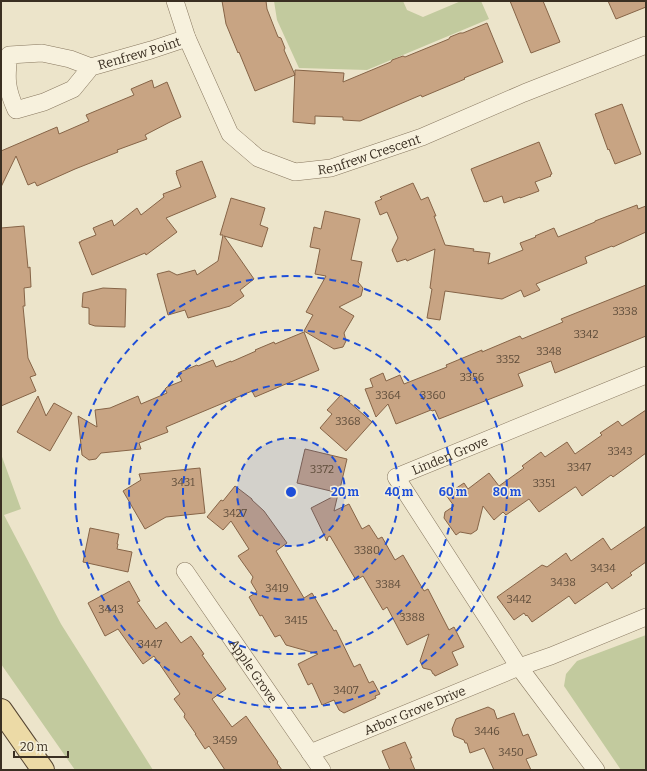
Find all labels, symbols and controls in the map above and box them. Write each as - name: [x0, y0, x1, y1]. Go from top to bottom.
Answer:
- street label: Renfrew Point: [96, 34, 183, 73]
- street label: Renfrew Crescent: [317, 131, 423, 177]
- house number: 3338: [612, 305, 638, 318]
- house number: 3342: [574, 328, 598, 341]
- house number: 3348: [536, 345, 562, 358]
- house number: 3352: [496, 353, 520, 366]
- house number: 3356: [460, 371, 484, 384]
- house number: 3364: [375, 389, 401, 402]
- house number: 3360: [420, 389, 446, 402]
- house number: 3368: [335, 415, 361, 428]
- street label: Linden Grove: [410, 433, 490, 478]
- house number: 3343: [607, 445, 633, 458]
- house number: 3347: [567, 461, 592, 474]
- house number: 3372: [310, 463, 334, 476]
- house number: 3431: [171, 476, 195, 489]
- house number: 3351: [533, 477, 556, 490]
- centre of rings: [284, 485, 298, 499]
- text: 20 m: [331, 485, 360, 499]
- text: 40 m: [385, 485, 414, 499]
- text: 60 m: [439, 485, 468, 499]
- text: 80 m: [493, 485, 522, 499]
- house number: 3427: [223, 507, 248, 520]
- house number: 3380: [354, 544, 380, 557]
- house number: 3434: [590, 562, 616, 575]
- house number: 3438: [550, 576, 576, 589]
- house number: 3384: [375, 578, 401, 591]
- house number: 3419: [265, 582, 289, 595]
- house number: 3442: [506, 593, 532, 606]
- house number: 3443: [98, 603, 124, 616]
- house number: 3388: [399, 611, 425, 624]
- house number: 3415: [284, 614, 308, 627]
- street label: Apple Grove: [226, 636, 280, 706]
- house number: 3447: [138, 638, 163, 651]
- street label: Arbor Grove Drive: [362, 683, 468, 738]
- house number: 3407: [333, 684, 359, 697]
- house number: 3446: [474, 725, 500, 738]
- scale bar: [14, 733, 68, 759]
- house number: 3459: [213, 734, 237, 747]
- text: 20 m: [20, 740, 49, 754]
- house number: 3450: [498, 746, 524, 759]

